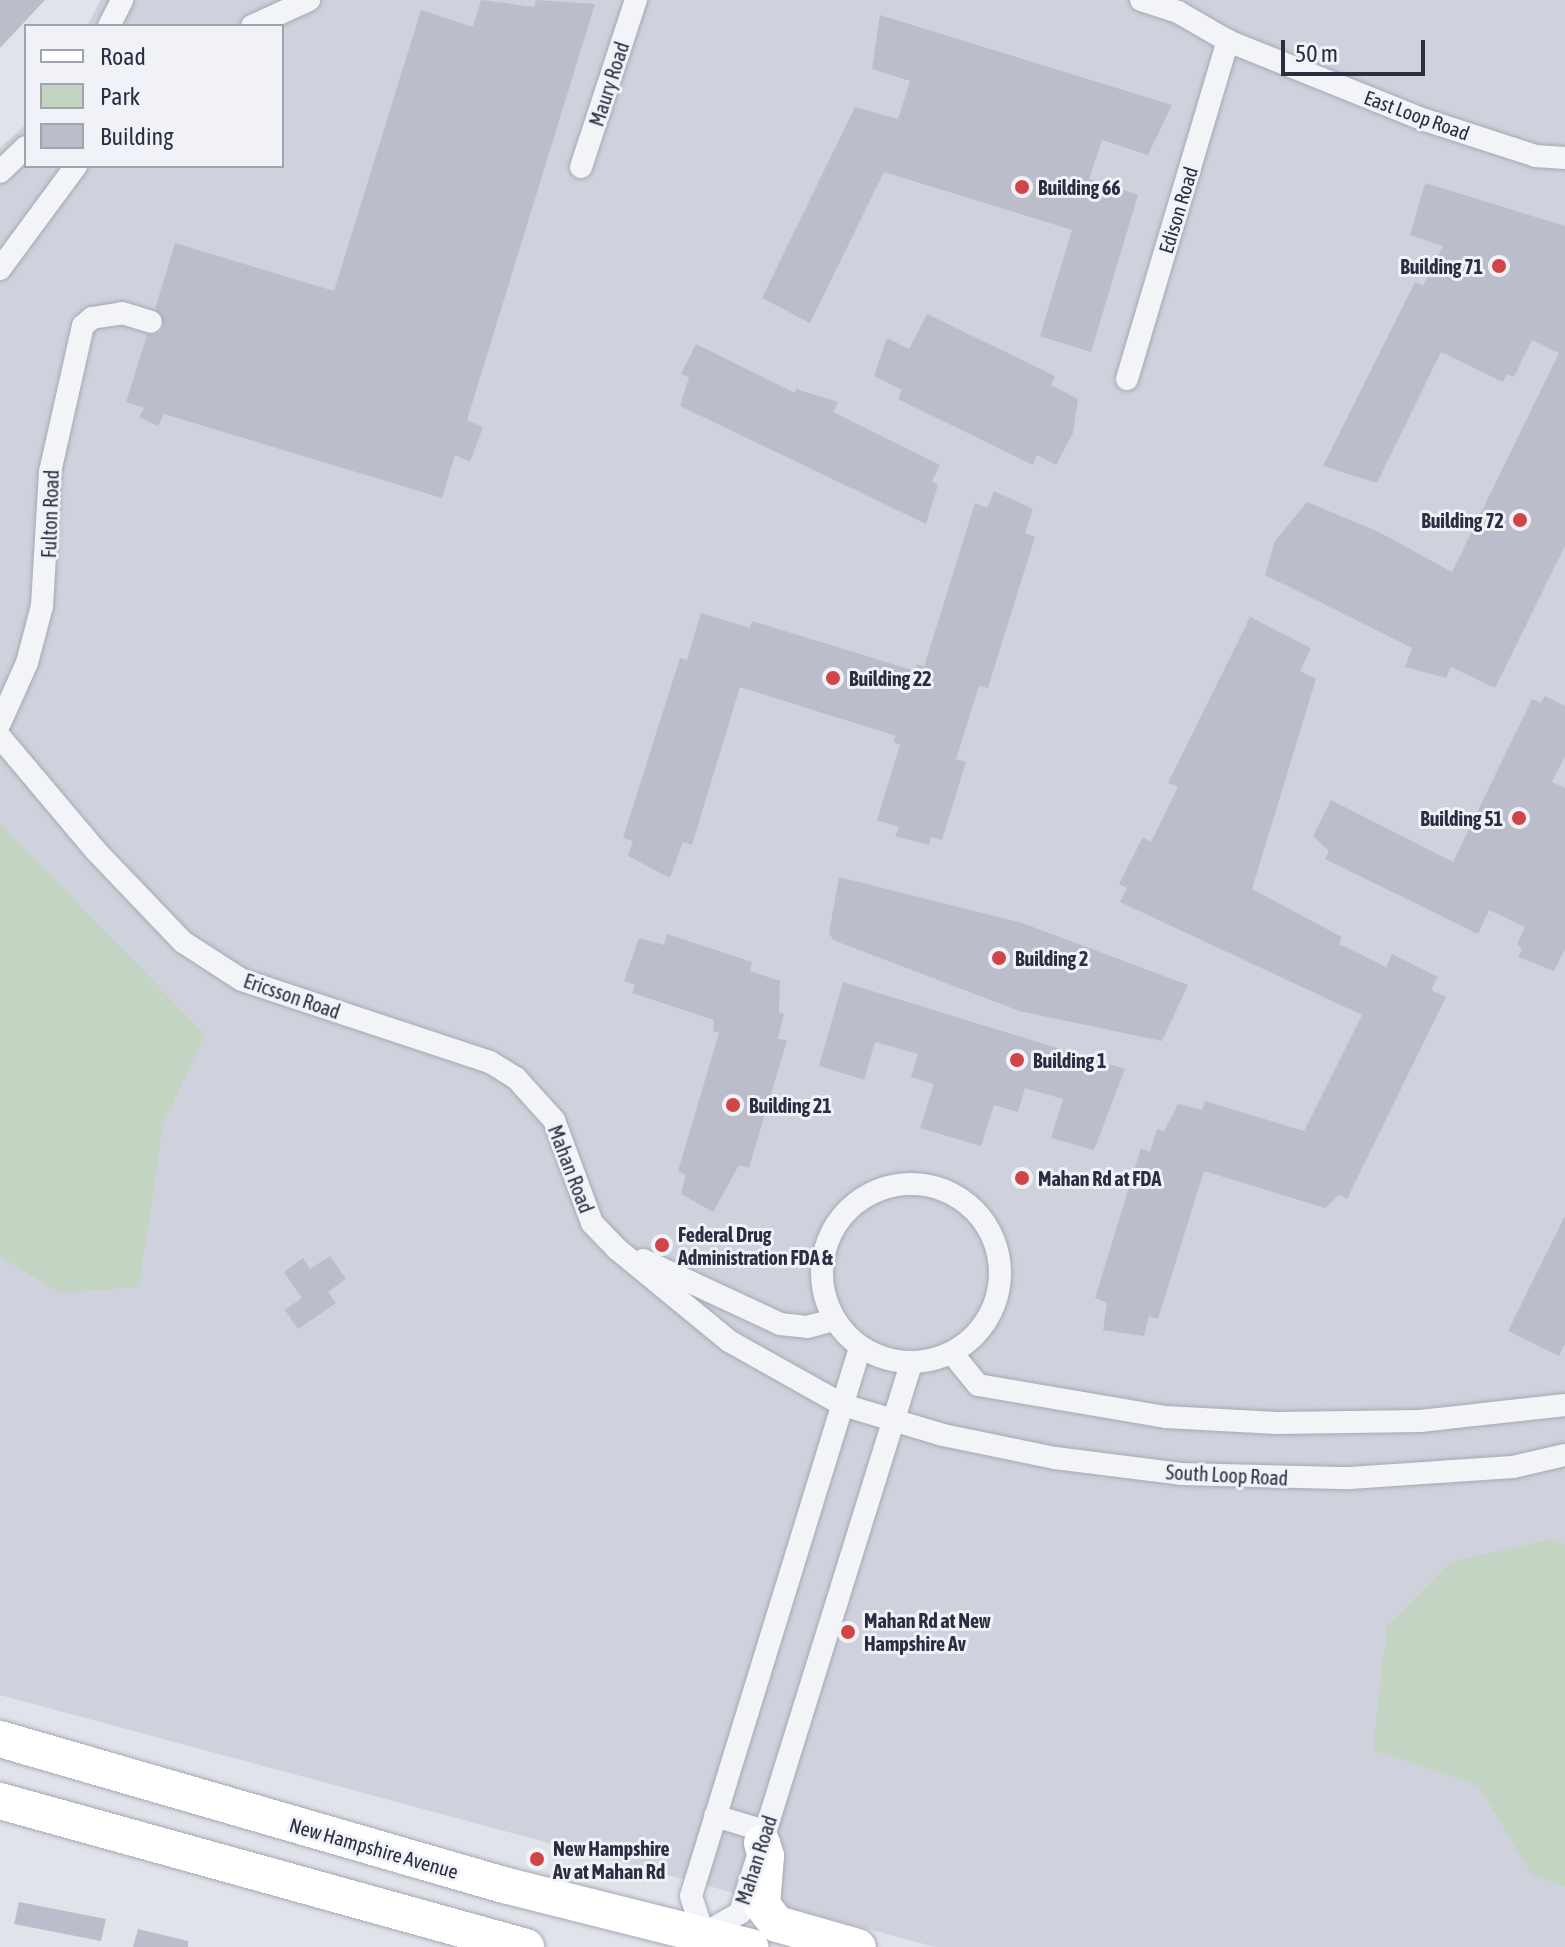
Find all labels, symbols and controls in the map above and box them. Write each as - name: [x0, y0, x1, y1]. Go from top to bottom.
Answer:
- legend: [24, 24, 284, 168]
- scale bar: [1285, 24, 1429, 74]
- street label: Maury Road: [584, 39, 634, 129]
- text: 50 m: [1295, 40, 1338, 67]
- text: Road: [100, 43, 146, 70]
- text: Park: [100, 83, 140, 110]
- street label: East Loop Road: [1361, 85, 1473, 145]
- text: Building: [100, 123, 173, 150]
- street label: Edison Road: [1153, 164, 1203, 256]
- place label: Building 66: [1038, 175, 1121, 199]
- marker: Building 66: [1013, 178, 1031, 196]
- place label: Building 71: [1400, 254, 1483, 278]
- marker: Building 71: [1490, 257, 1508, 275]
- street label: Fulton Road: [36, 469, 64, 559]
- place label: Building 72: [1421, 508, 1504, 532]
- marker: Building 72: [1511, 511, 1529, 529]
- place label: Building 22: [849, 666, 932, 690]
- marker: Building 22: [824, 669, 842, 687]
- place label: Building 51: [1420, 806, 1503, 830]
- marker: Building 51: [1510, 809, 1528, 827]
- place label: Building 2: [1015, 946, 1088, 970]
- marker: Building 2: [990, 949, 1008, 967]
- street label: Ericsson Road: [241, 968, 343, 1024]
- place label: Building 1: [1033, 1048, 1106, 1072]
- marker: Building 1: [1008, 1051, 1026, 1069]
- place label: Building 21: [749, 1093, 832, 1117]
- marker: Building 21: [724, 1096, 742, 1114]
- street label: Mahan Road: [543, 1122, 599, 1216]
- place label: Mahan Rd at FDA: [1038, 1166, 1161, 1190]
- marker: Mahan Rd at FDA: [1013, 1169, 1031, 1187]
- place label: Federal Drug Administration FDA &: [678, 1222, 833, 1269]
- marker: Federal Drug Administration FDA &: [653, 1236, 671, 1254]
- street label: South Loop Road: [1165, 1460, 1289, 1490]
- place label: Mahan Rd at New Hampshire Av: [864, 1608, 991, 1655]
- marker: Mahan Rd at New Hampshire Av: [839, 1623, 857, 1641]
- street label: New Hampshire Avenue: [287, 1812, 461, 1884]
- street label: Mahan Road: [730, 1812, 782, 1908]
- place label: New Hampshire Av at Mahan Rd: [553, 1836, 669, 1883]
- marker: New Hampshire Av at Mahan Rd: [528, 1850, 546, 1868]

